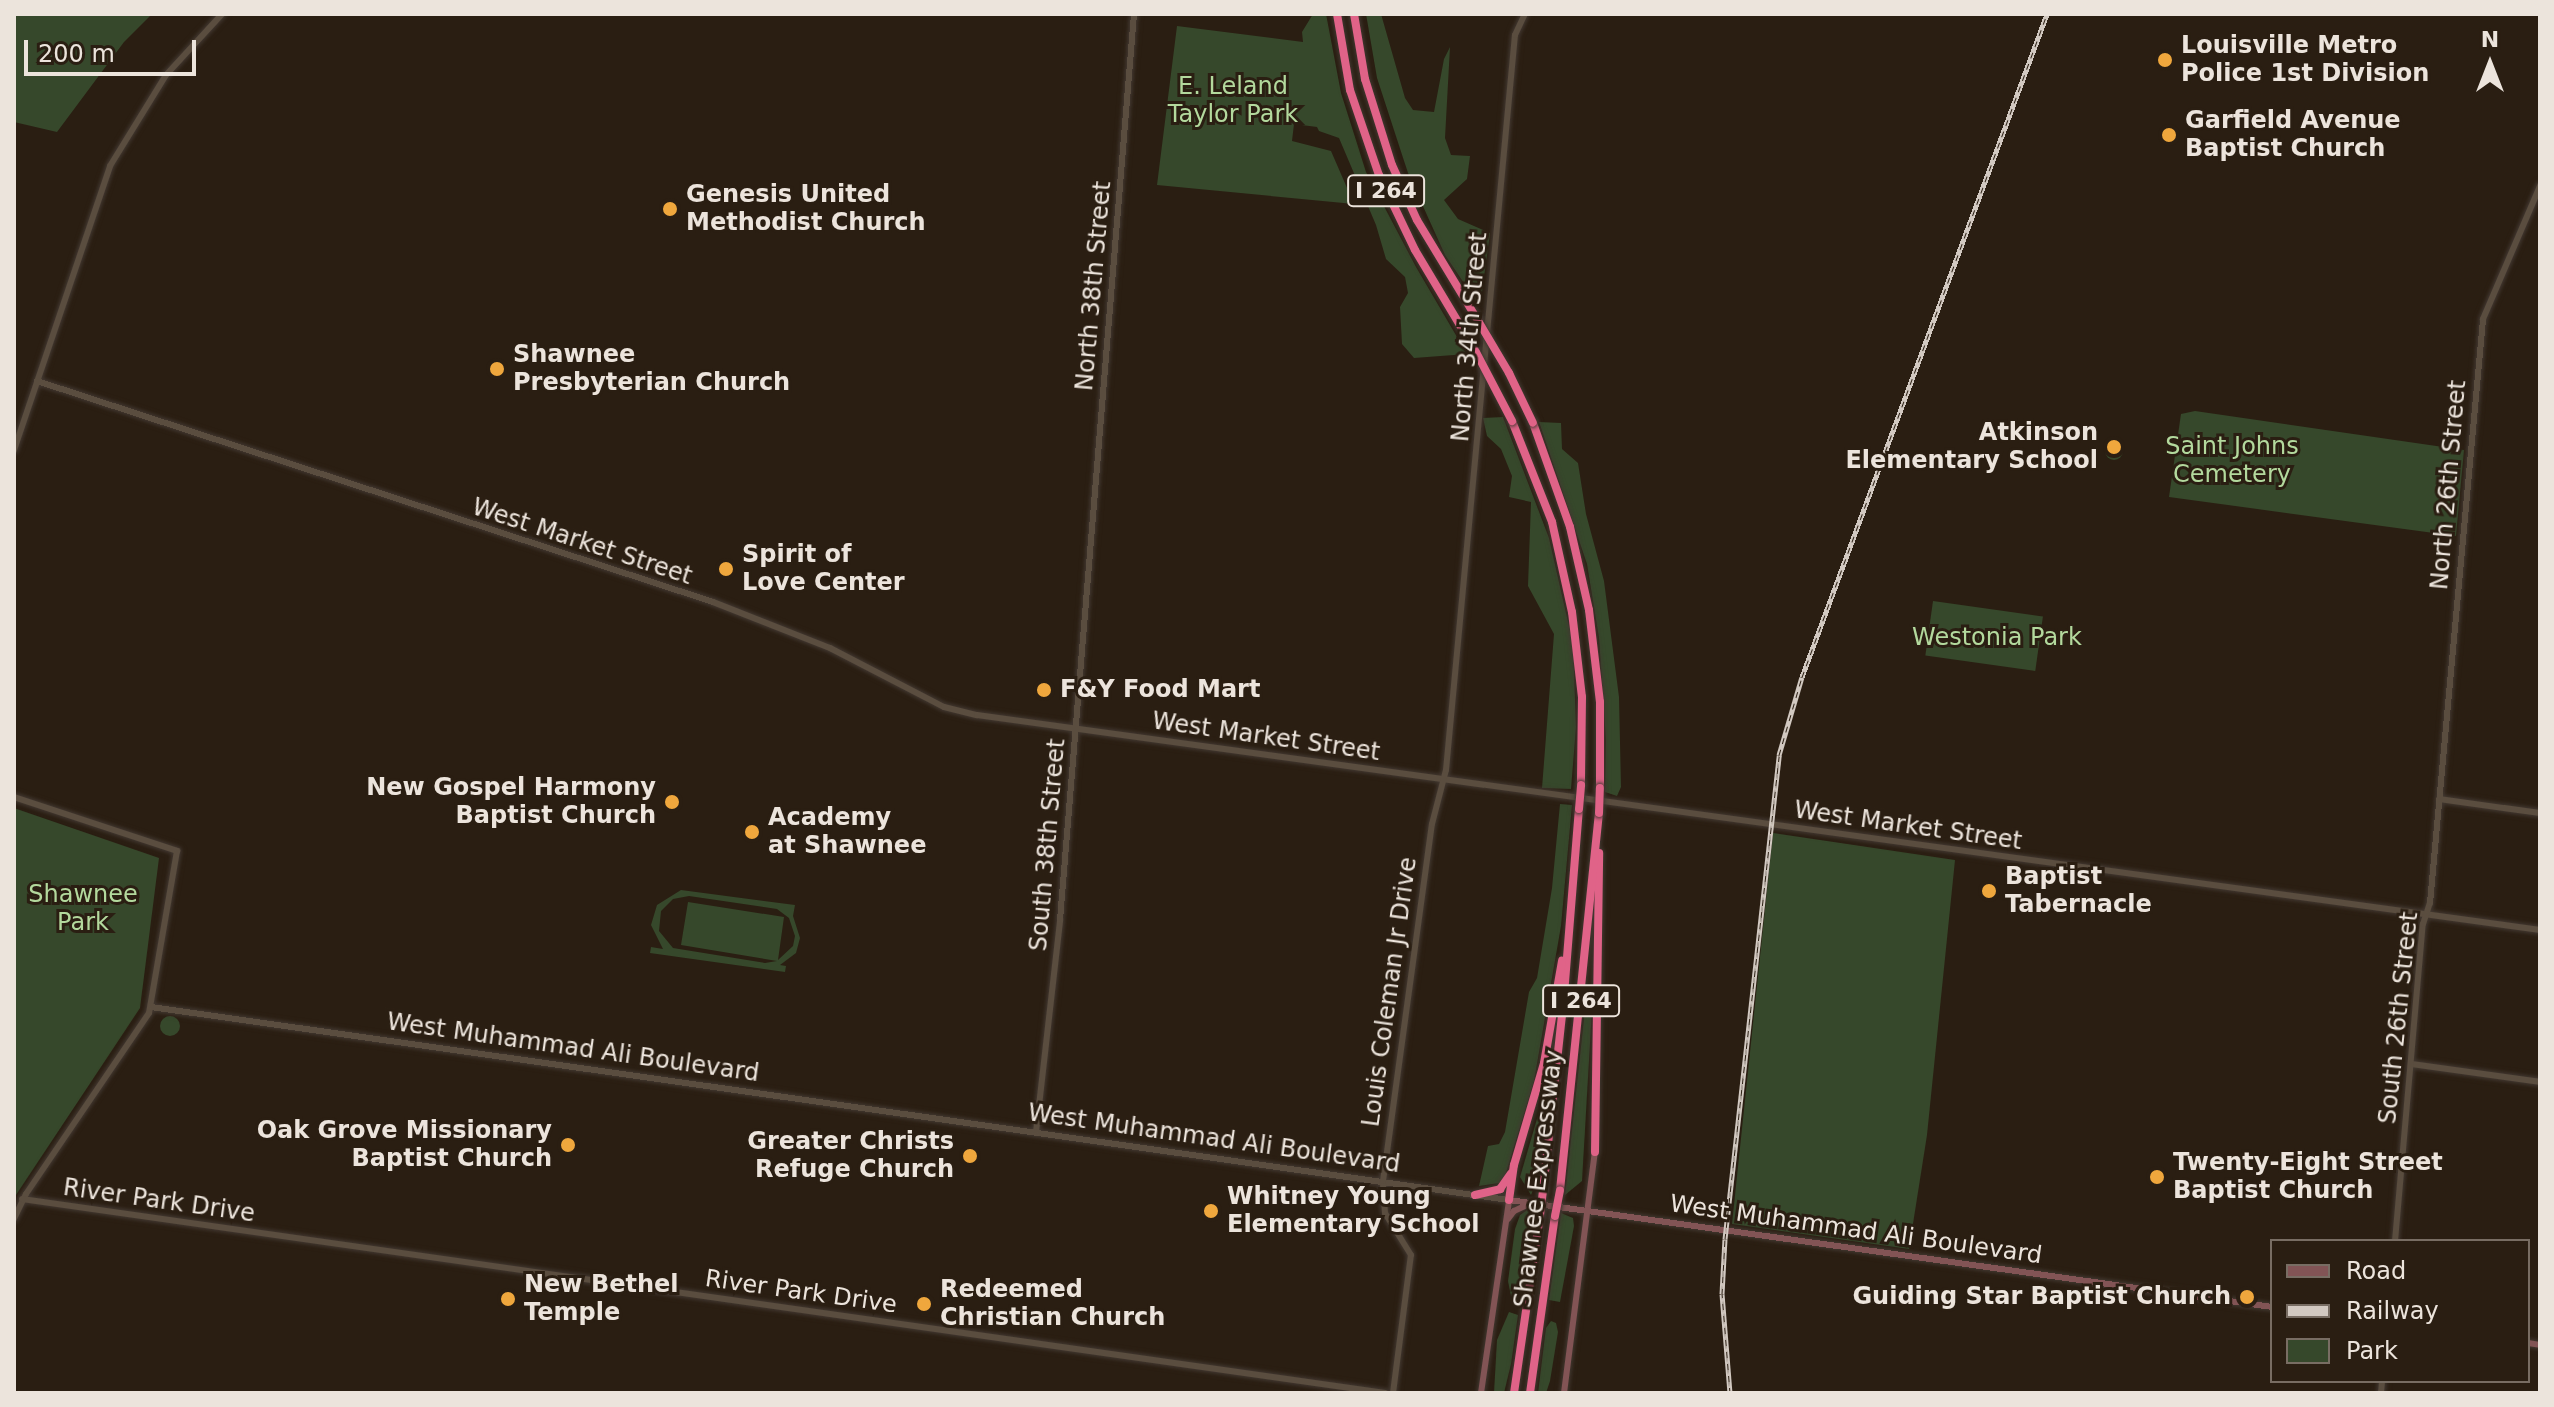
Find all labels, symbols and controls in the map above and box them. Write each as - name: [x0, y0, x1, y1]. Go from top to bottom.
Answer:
- scale bar: [28, 24, 200, 74]
- north arrow: [2450, 24, 2530, 104]
- text: N: [2481, 27, 2499, 52]
- place label: Louisville Metro Police 1st Division: [2181, 32, 2429, 88]
- text: 200 m: [38, 40, 115, 68]
- marker: Louisville Metro Police 1st Division: [2156, 51, 2174, 69]
- park label: E. Leland Taylor Park: [1168, 73, 1298, 129]
- place label: Garfield Avenue Baptist Church: [2185, 107, 2401, 163]
- marker: Garfield Avenue Baptist Church: [2160, 126, 2178, 144]
- road number: I 264: [1346, 173, 1426, 209]
- street label: North 38th Street: [1070, 180, 1118, 392]
- place label: Genesis United Methodist Church: [686, 181, 926, 237]
- marker: Genesis United Methodist Church: [661, 200, 679, 218]
- street label: North 34th Street: [1446, 231, 1494, 443]
- place label: Shawnee Presbyterian Church: [513, 341, 790, 397]
- marker: Shawnee Presbyterian Church: [488, 360, 506, 378]
- street label: North 26th Street: [2425, 379, 2473, 591]
- place label: Atkinson Elementary School: [1845, 419, 2098, 475]
- park label: Saint Johns Cemetery: [2165, 433, 2299, 489]
- marker: Atkinson Elementary School: [2105, 438, 2123, 456]
- street label: West Market Street: [468, 493, 696, 591]
- place label: Spirit of Love Center: [742, 541, 905, 597]
- marker: Spirit of Love Center: [717, 560, 735, 578]
- park label: Westonia Park: [1912, 624, 2082, 652]
- place label: F&Y Food Mart: [1060, 676, 1260, 704]
- marker: F&Y Food Mart: [1035, 681, 1053, 699]
- street label: West Market Street: [1150, 707, 1382, 767]
- street label: South 38th Street: [1024, 738, 1072, 952]
- place label: New Gospel Harmony Baptist Church: [366, 774, 656, 830]
- marker: New Gospel Harmony Baptist Church: [663, 793, 681, 811]
- street label: West Market Street: [1792, 796, 2024, 856]
- place label: Academy at Shawnee: [768, 804, 926, 860]
- marker: Academy at Shawnee: [743, 823, 761, 841]
- street label: Louis Coleman Jr Drive: [1357, 855, 1423, 1129]
- place label: Baptist Tabernacle: [2005, 863, 2152, 919]
- park label: Shawnee Park: [28, 881, 138, 937]
- marker: Baptist Tabernacle: [1980, 882, 1998, 900]
- street label: South 26th Street: [2374, 911, 2424, 1125]
- road number: I 264: [1541, 983, 1621, 1019]
- street label: West Muhammad Ali Boulevard: [385, 1008, 761, 1088]
- street label: Shawnee Expressway: [1509, 1049, 1569, 1309]
- street label: West Muhammad Ali Boulevard: [1026, 1099, 1402, 1179]
- place label: Oak Grove Missionary Baptist Church: [257, 1117, 552, 1173]
- place label: Greater Christs Refuge Church: [747, 1128, 954, 1184]
- marker: Oak Grove Missionary Baptist Church: [559, 1136, 577, 1154]
- marker: Greater Christs Refuge Church: [961, 1147, 979, 1165]
- place label: Twenty-Eight Street Baptist Church: [2173, 1149, 2443, 1205]
- marker: Twenty-Eight Street Baptist Church: [2148, 1168, 2166, 1186]
- street label: River Park Drive: [61, 1173, 257, 1229]
- place label: Whitney Young Elementary School: [1227, 1183, 1480, 1239]
- street label: West Muhammad Ali Boulevard: [1668, 1190, 2044, 1270]
- marker: Whitney Young Elementary School: [1202, 1202, 1220, 1220]
- legend: [2270, 1239, 2530, 1383]
- text: Road: [2346, 1257, 2406, 1285]
- street label: River Park Drive: [703, 1264, 899, 1320]
- place label: New Bethel Temple: [524, 1271, 679, 1327]
- place label: Redeemed Christian Church: [940, 1276, 1165, 1332]
- place label: Guiding Star Baptist Church: [1852, 1283, 2231, 1311]
- marker: Guiding Star Baptist Church: [2238, 1288, 2256, 1306]
- marker: New Bethel Temple: [499, 1290, 517, 1308]
- marker: Redeemed Christian Church: [915, 1295, 933, 1313]
- text: Railway: [2346, 1297, 2439, 1325]
- text: Park: [2346, 1337, 2398, 1365]

